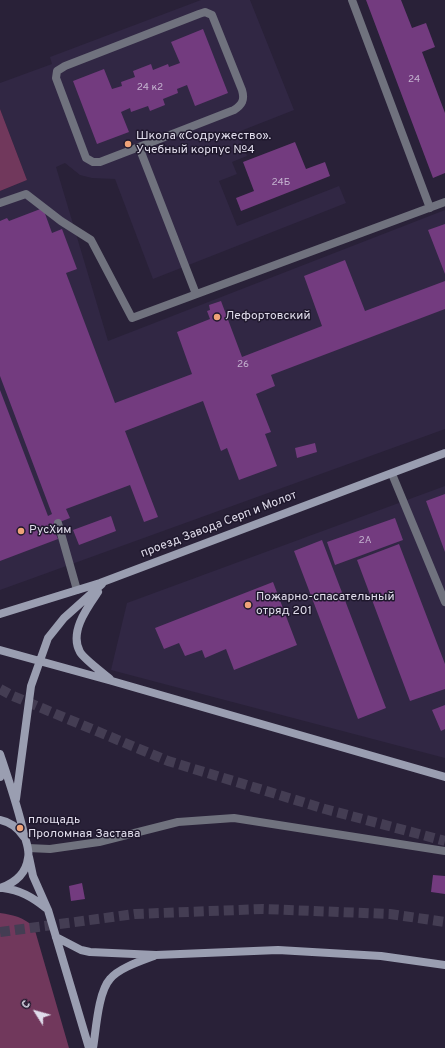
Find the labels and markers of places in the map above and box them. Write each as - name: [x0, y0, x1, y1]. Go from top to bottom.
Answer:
- place label: Школа «Содружество». Учебный корпус №4: [136, 130, 271, 158]
- marker: Школа «Содружество». Учебный корпус №4: [123, 139, 133, 149]
- place label: Лефортовский: [225, 310, 311, 324]
- marker: Лефортовский: [212, 312, 222, 322]
- place label: РусХим: [29, 524, 71, 538]
- marker: РусХим: [16, 526, 26, 536]
- place label: Пожарно-спасательный отряд 201: [256, 591, 394, 619]
- marker: Пожарно-спасательный отряд 201: [243, 600, 253, 610]
- place label: площадь Проломная Застава: [28, 814, 140, 842]
- marker: площадь Проломная Застава: [15, 823, 25, 833]

